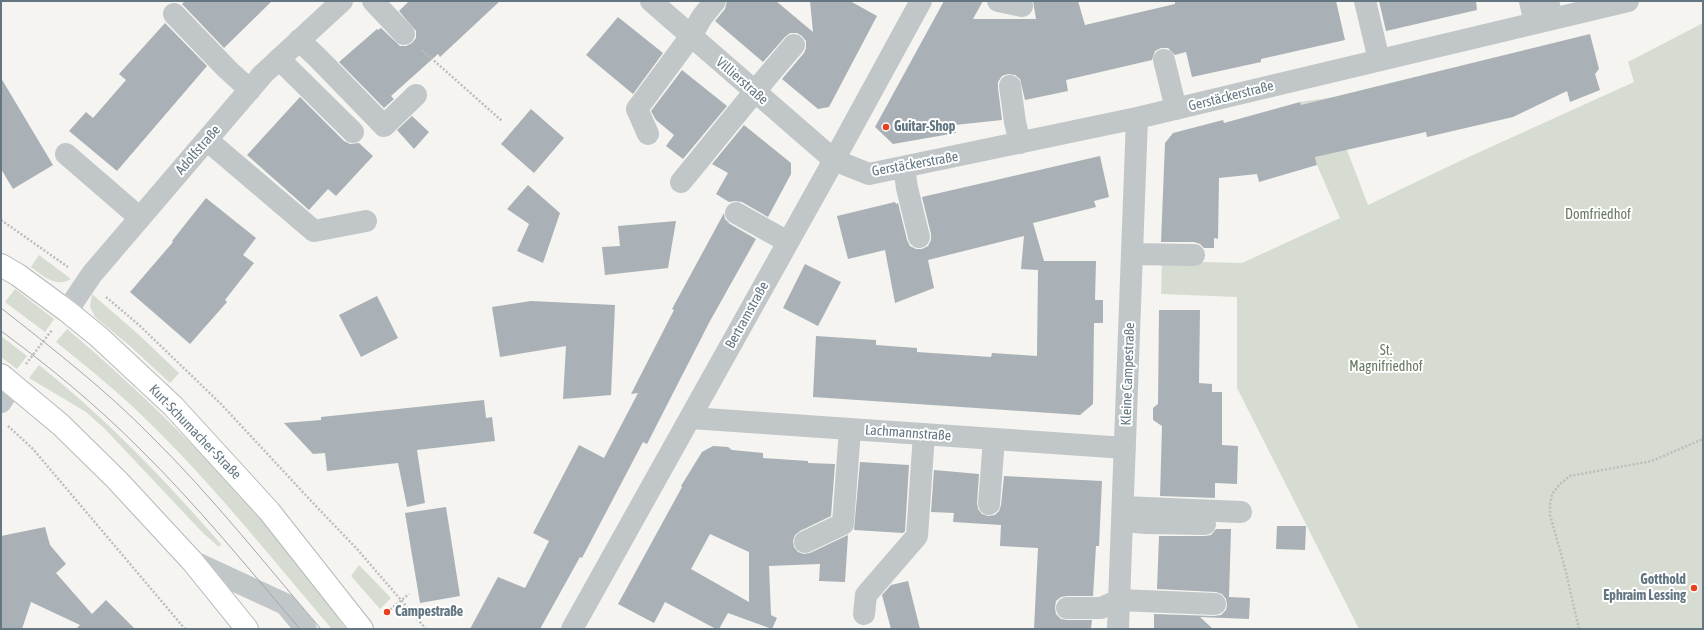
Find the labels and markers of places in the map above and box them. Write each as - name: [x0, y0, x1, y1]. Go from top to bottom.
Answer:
- place label: Guitar-Shop: [894, 119, 955, 135]
- marker: Guitar-Shop: [881, 122, 891, 132]
- place label: Gotthold Ephraim Lessing: [1603, 572, 1686, 604]
- marker: Gotthold Ephraim Lessing: [1689, 583, 1699, 593]
- place label: Campestraße: [395, 604, 463, 620]
- marker: Campestraße: [382, 607, 392, 617]

